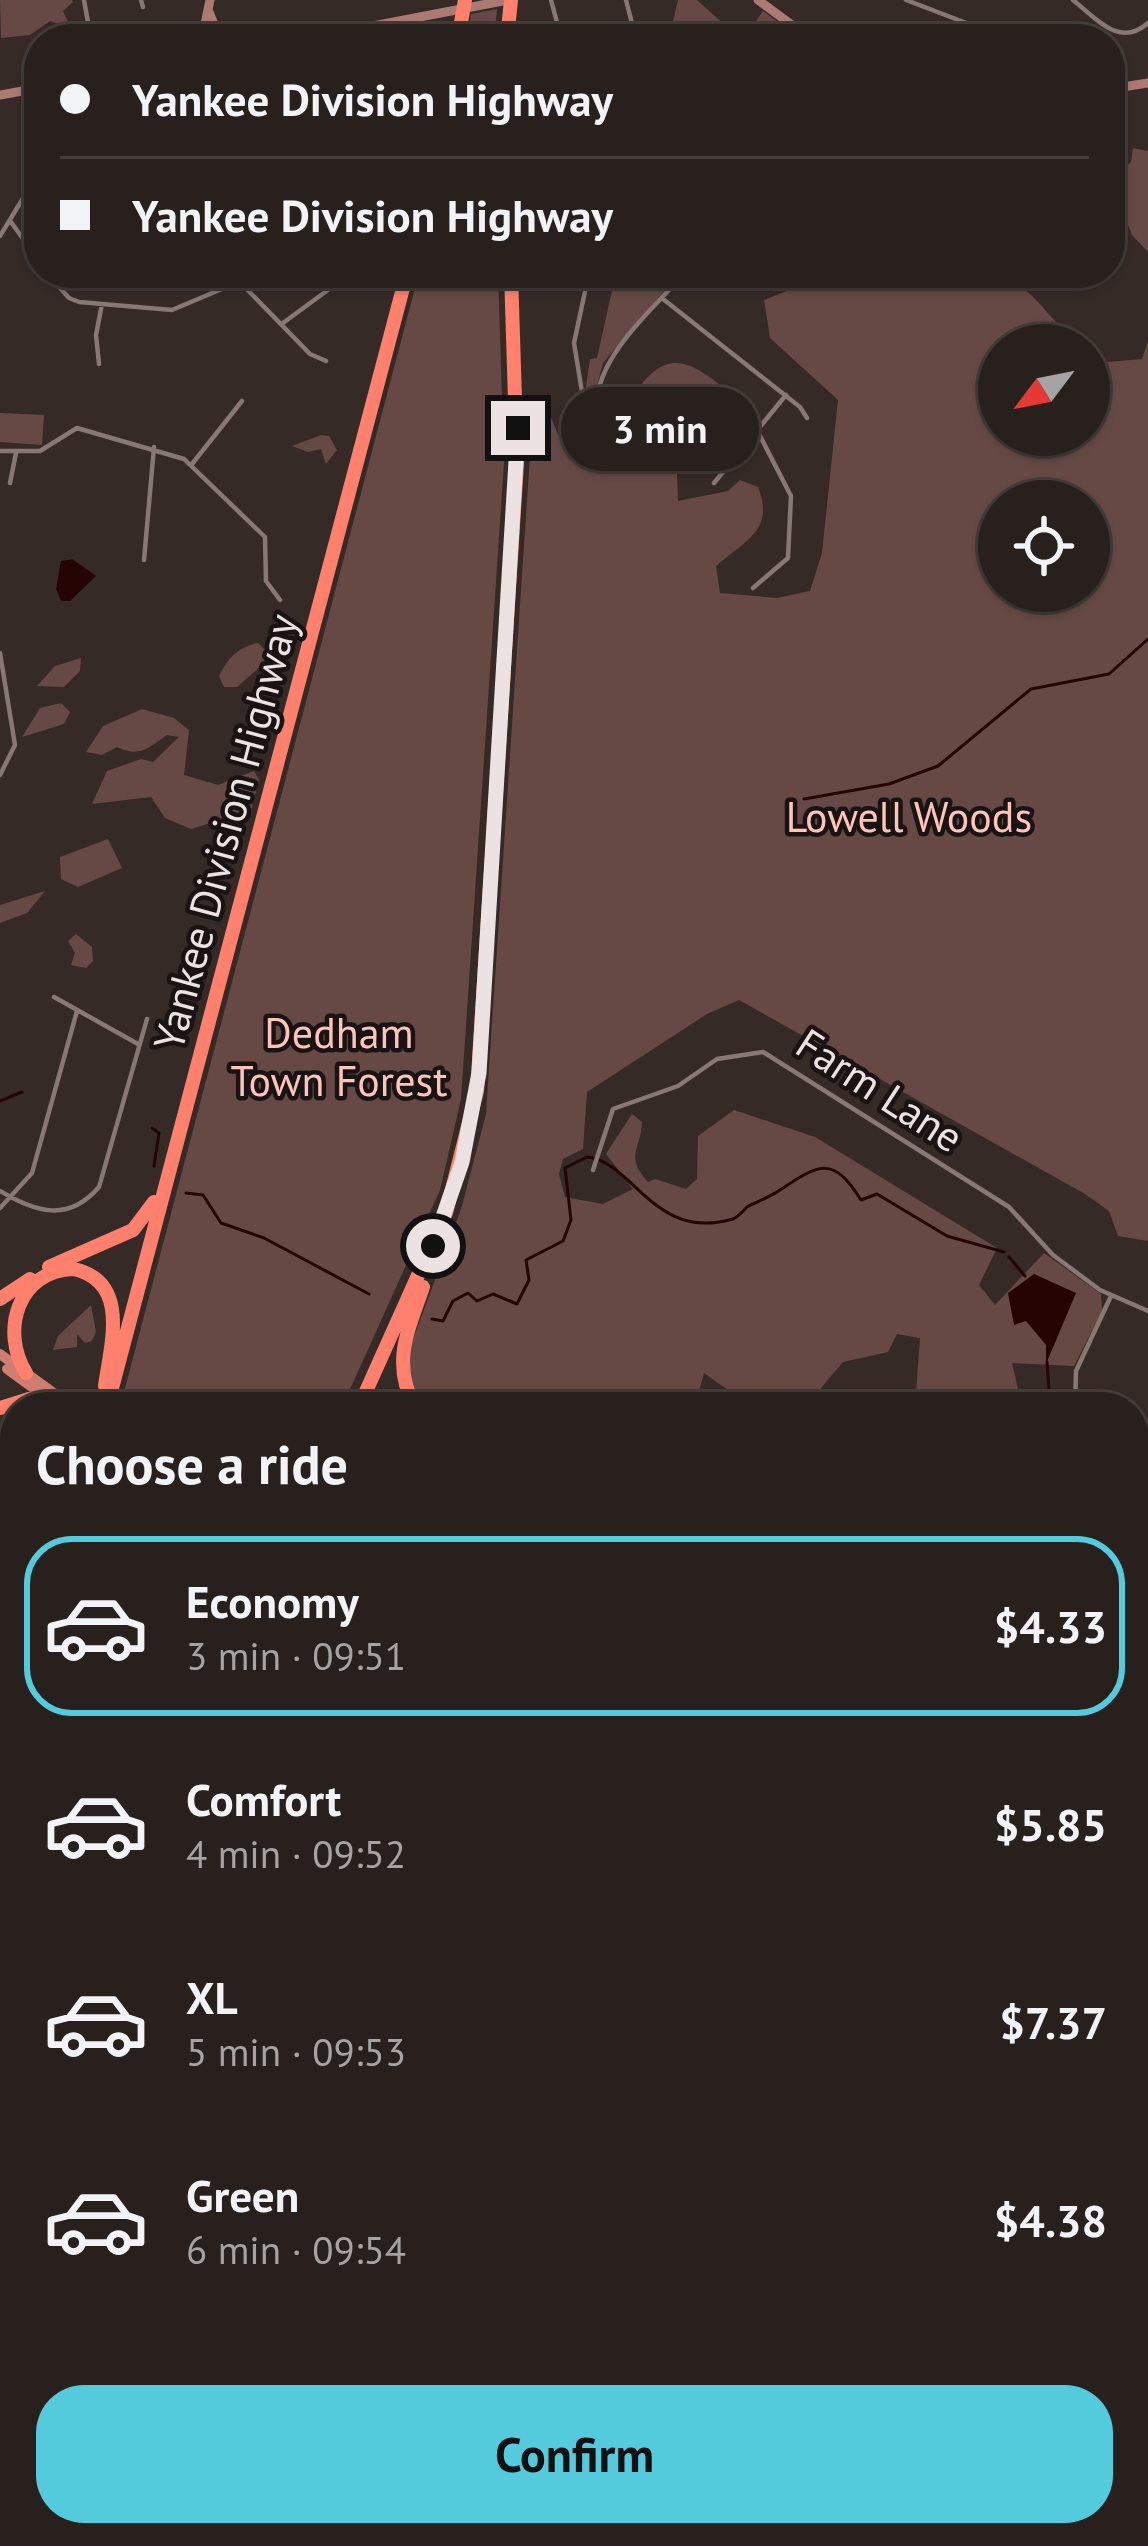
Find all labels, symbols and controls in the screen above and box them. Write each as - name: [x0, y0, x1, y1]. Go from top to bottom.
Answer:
- text: Yankee Division Highway: [132, 70, 613, 128]
- text: Yankee Division Highway: [132, 186, 613, 244]
- north arrow: [978, 324, 1110, 456]
- map controls: [978, 324, 1110, 612]
- callout: 3 min: [560, 386, 758, 470]
- route end: [491, 401, 545, 455]
- text: 3 min: [612, 403, 708, 454]
- button: locate: [978, 480, 1110, 612]
- street label: Yankee Division Highway: [140, 607, 310, 1056]
- park label: Lowell Woods: [786, 789, 1032, 844]
- park label: Dedham Town Forest: [231, 1005, 447, 1108]
- street label: Farm Lane: [786, 1016, 974, 1164]
- route start: [406, 1219, 460, 1273]
- text: Choose a ride: [36, 1429, 348, 1499]
- icon: car: [42, 1572, 150, 1680]
- text: Economy: [186, 1572, 359, 1630]
- text: $4.33: [994, 1597, 1107, 1655]
- text: 3 min · 09:51: [186, 1630, 406, 1681]
- icon: car: [42, 1770, 150, 1878]
- text: Comfort: [186, 1770, 341, 1828]
- text: $5.85: [994, 1795, 1107, 1853]
- text: 4 min · 09:52: [186, 1828, 406, 1879]
- icon: car: [42, 1968, 150, 2076]
- text: XL: [186, 1968, 238, 2026]
- text: $7.37: [999, 1993, 1107, 2051]
- text: 5 min · 09:53: [186, 2026, 406, 2077]
- icon: car: [42, 2166, 150, 2274]
- text: Green: [186, 2166, 299, 2224]
- text: $4.38: [994, 2191, 1107, 2249]
- text: 6 min · 09:54: [186, 2224, 406, 2275]
- button: Confirm: [36, 2385, 1113, 2523]

